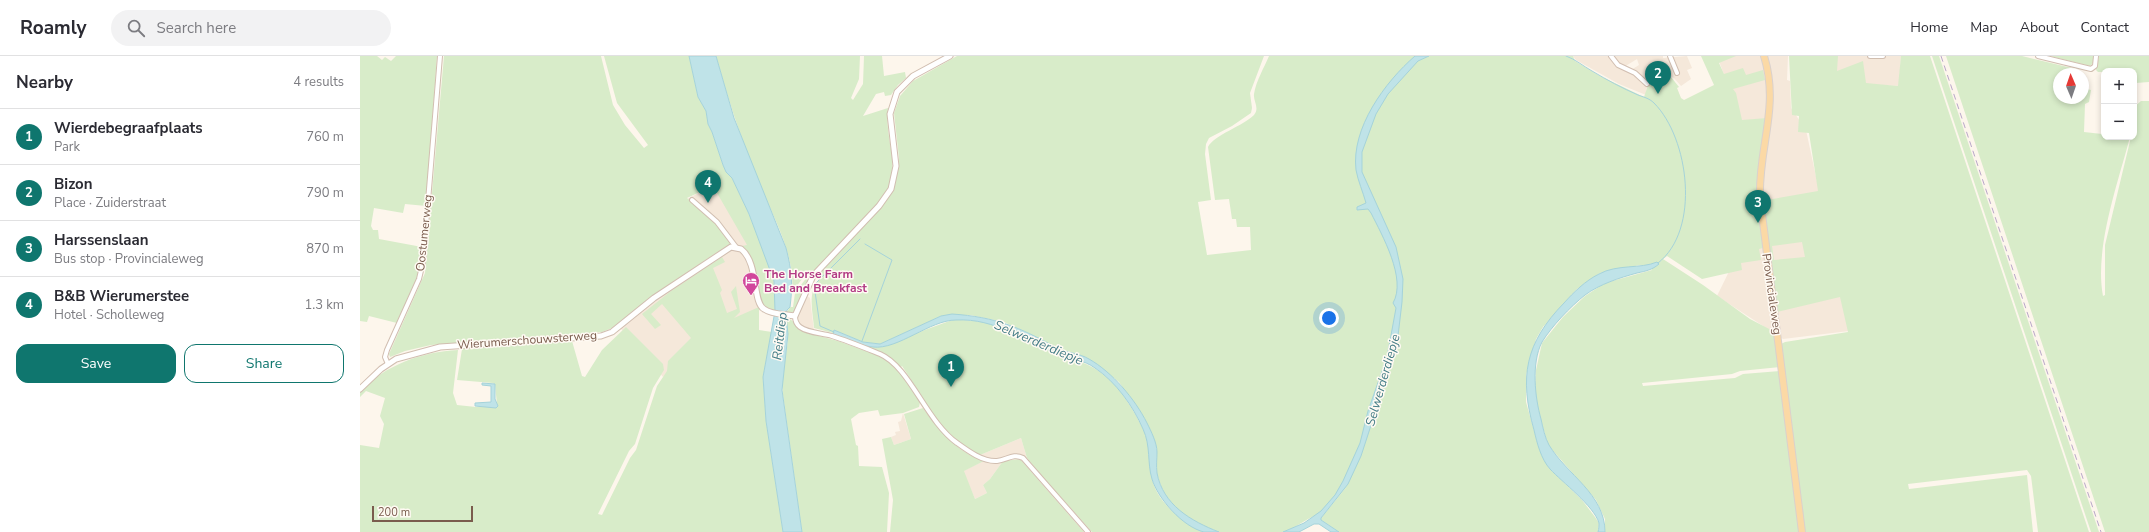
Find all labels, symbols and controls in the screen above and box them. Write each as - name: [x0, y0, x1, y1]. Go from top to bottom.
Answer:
- search box: [111, 10, 391, 46]
- text: Roamly: [20, 15, 87, 41]
- icon: search: [125, 17, 147, 39]
- text: Search here: [157, 18, 236, 38]
- text: Home: [1910, 18, 1948, 37]
- text: Map: [1970, 18, 1998, 37]
- text: About: [2020, 18, 2059, 37]
- text: Contact: [2081, 18, 2129, 37]
- pin: 2: [1645, 61, 1671, 94]
- north arrow: [2053, 68, 2089, 104]
- map controls: [2101, 68, 2137, 140]
- button: +: [2101, 68, 2137, 104]
- text: Nearby: [16, 71, 73, 94]
- text: 4 results: [293, 73, 344, 91]
- button: −: [2101, 104, 2137, 140]
- text: Wierdebegraafplaats: [54, 118, 203, 138]
- text: 1: [25, 128, 33, 146]
- text: 760 m: [306, 128, 344, 146]
- text: Park: [54, 138, 80, 156]
- pin: 4: [695, 170, 721, 203]
- text: Bizon: [54, 174, 93, 194]
- text: 2: [25, 184, 33, 202]
- text: 790 m: [306, 184, 344, 202]
- pin: 3: [1745, 190, 1771, 223]
- text: Place · Zuiderstraat: [54, 194, 166, 212]
- street label: Oostumerweg: [412, 194, 436, 272]
- text: Harssenslaan: [54, 230, 148, 250]
- text: 3: [25, 240, 33, 258]
- text: 870 m: [306, 240, 344, 258]
- text: Bus stop · Provincialeweg: [54, 250, 204, 268]
- street label: Provincialeweg: [1758, 252, 1786, 336]
- place label: The Horse Farm Bed and Breakfast: [764, 266, 867, 296]
- hotel icon: The Horse Farm Bed and Breakfast: [741, 271, 761, 296]
- text: B&B Wierumerstee: [54, 286, 189, 306]
- text: 4: [25, 296, 33, 314]
- text: 1.3 km: [304, 296, 344, 314]
- text: Hotel · Scholleweg: [54, 306, 164, 324]
- your location: [1319, 308, 1339, 328]
- water label: Reitdiep: [768, 311, 792, 361]
- water label: Selwerderdiepje: [991, 316, 1086, 370]
- street label: Wierumerschouwsterweg: [457, 327, 597, 353]
- water label: Selwerderdiepje: [1361, 332, 1405, 428]
- button: Save: [16, 344, 176, 383]
- button: Share: [184, 344, 344, 383]
- pin: 1: [938, 354, 964, 387]
- scale bar: [372, 504, 473, 523]
- text: 200 m: [378, 505, 410, 520]

